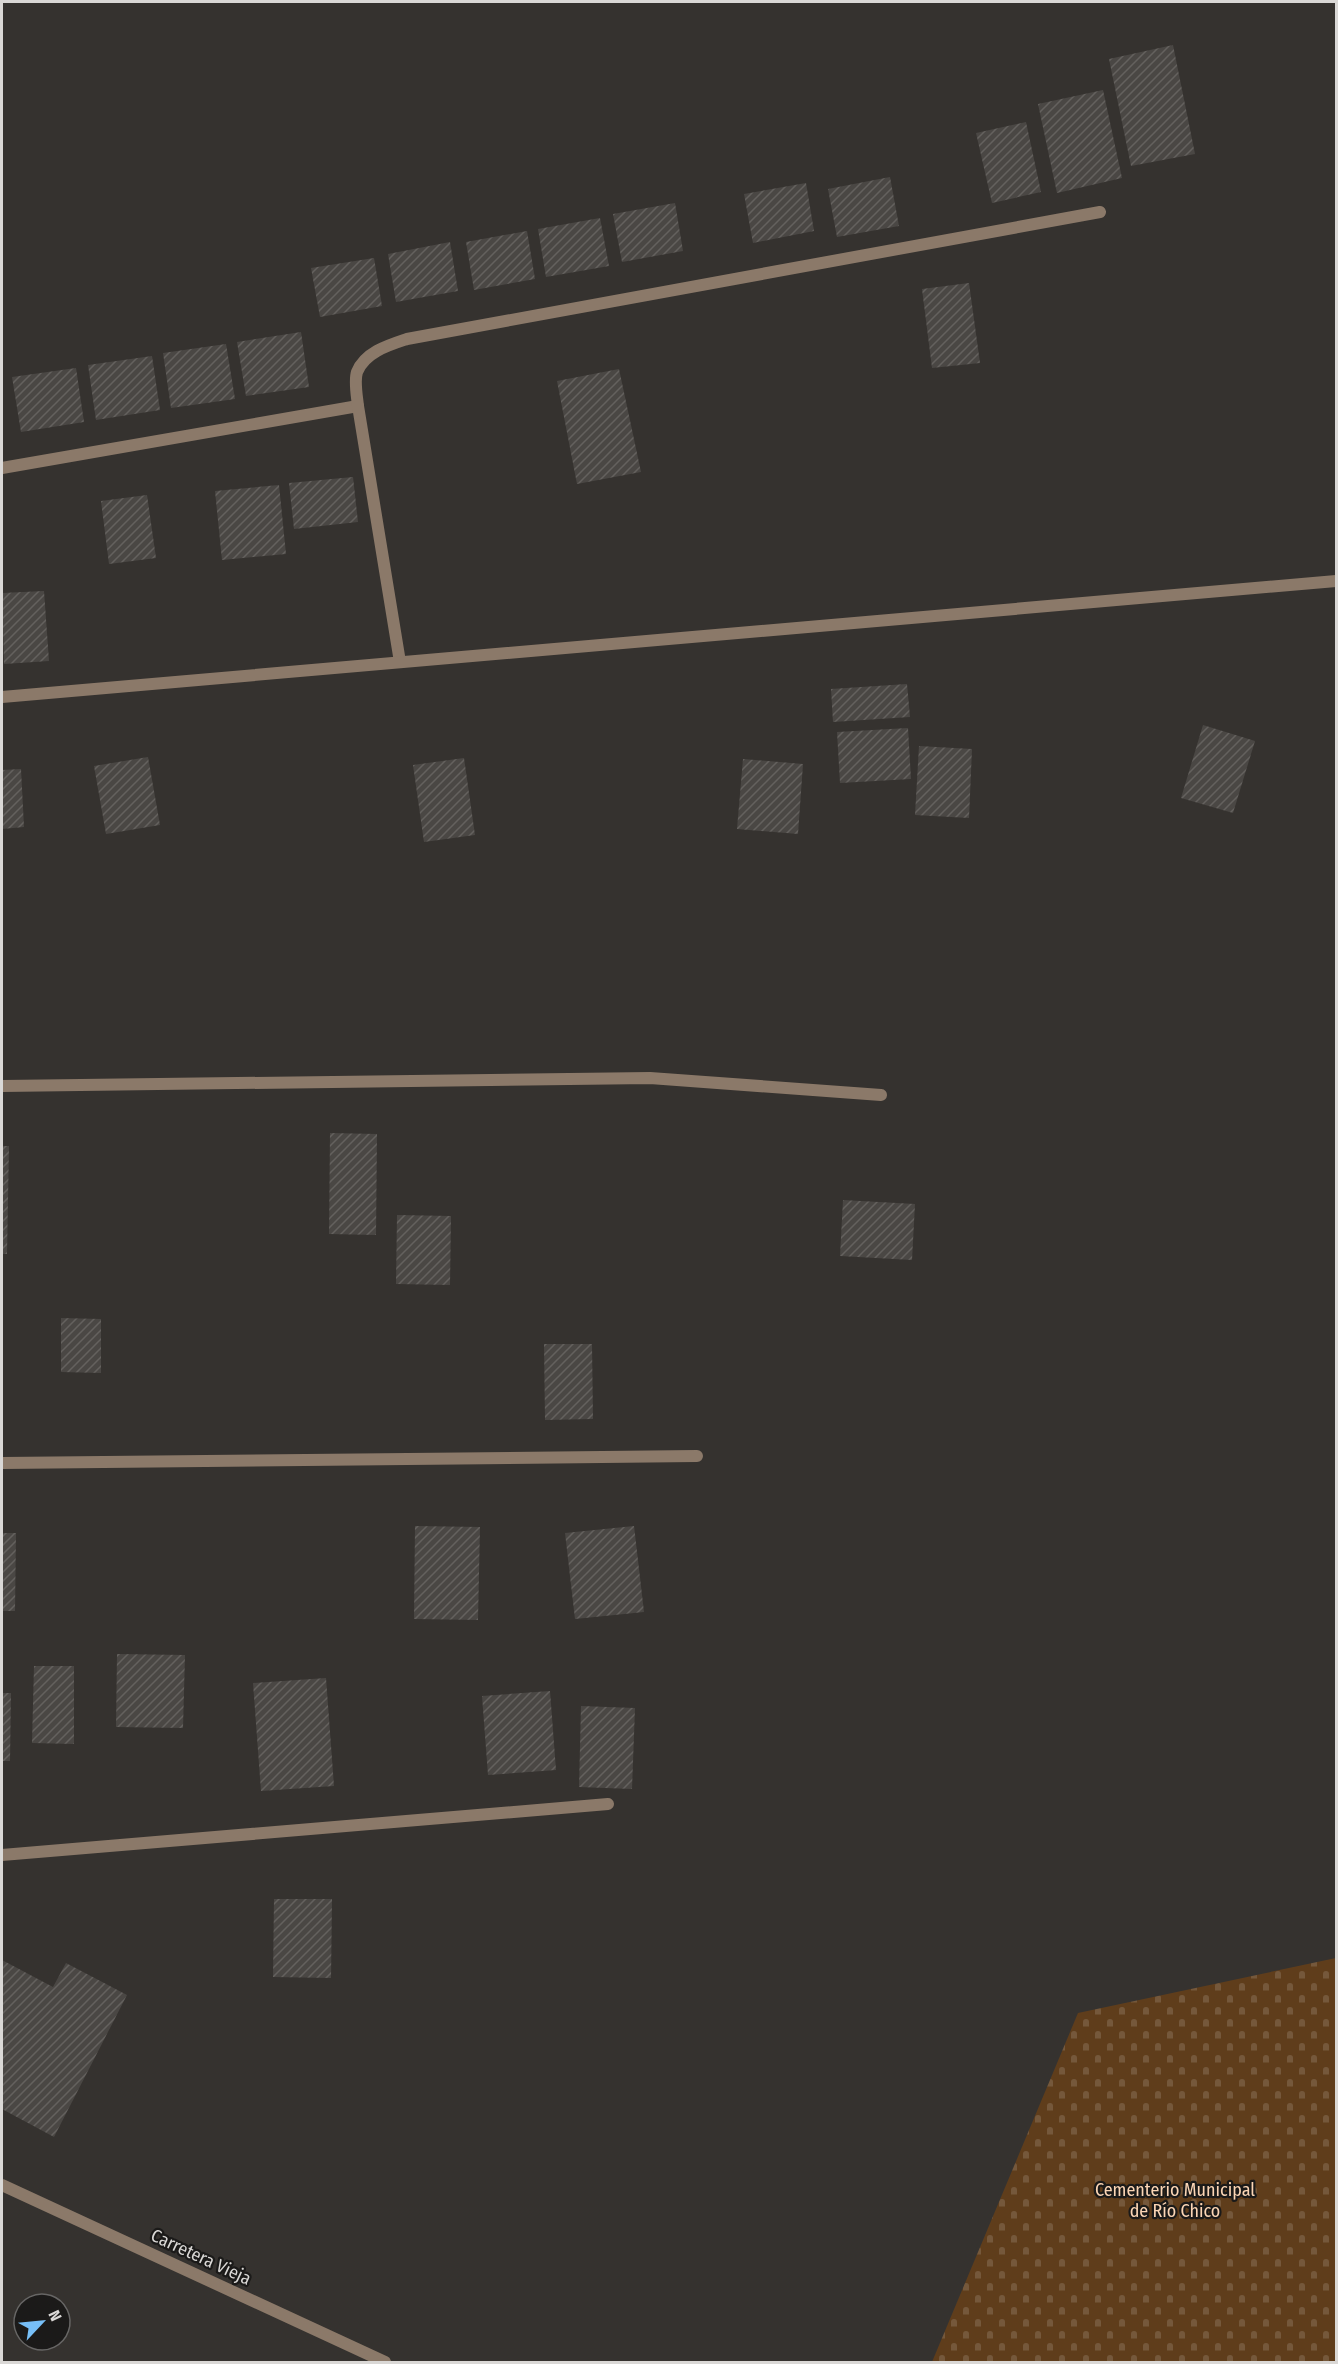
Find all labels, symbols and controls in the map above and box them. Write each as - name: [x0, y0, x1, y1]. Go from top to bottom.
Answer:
- park label: Cementerio Municipal de Río Chico: [1095, 2179, 1255, 2222]
- street label: Carretera Vieja: [147, 2224, 255, 2290]
- north arrow: [12, 2292, 72, 2352]
- text: N: [44, 2307, 66, 2324]

